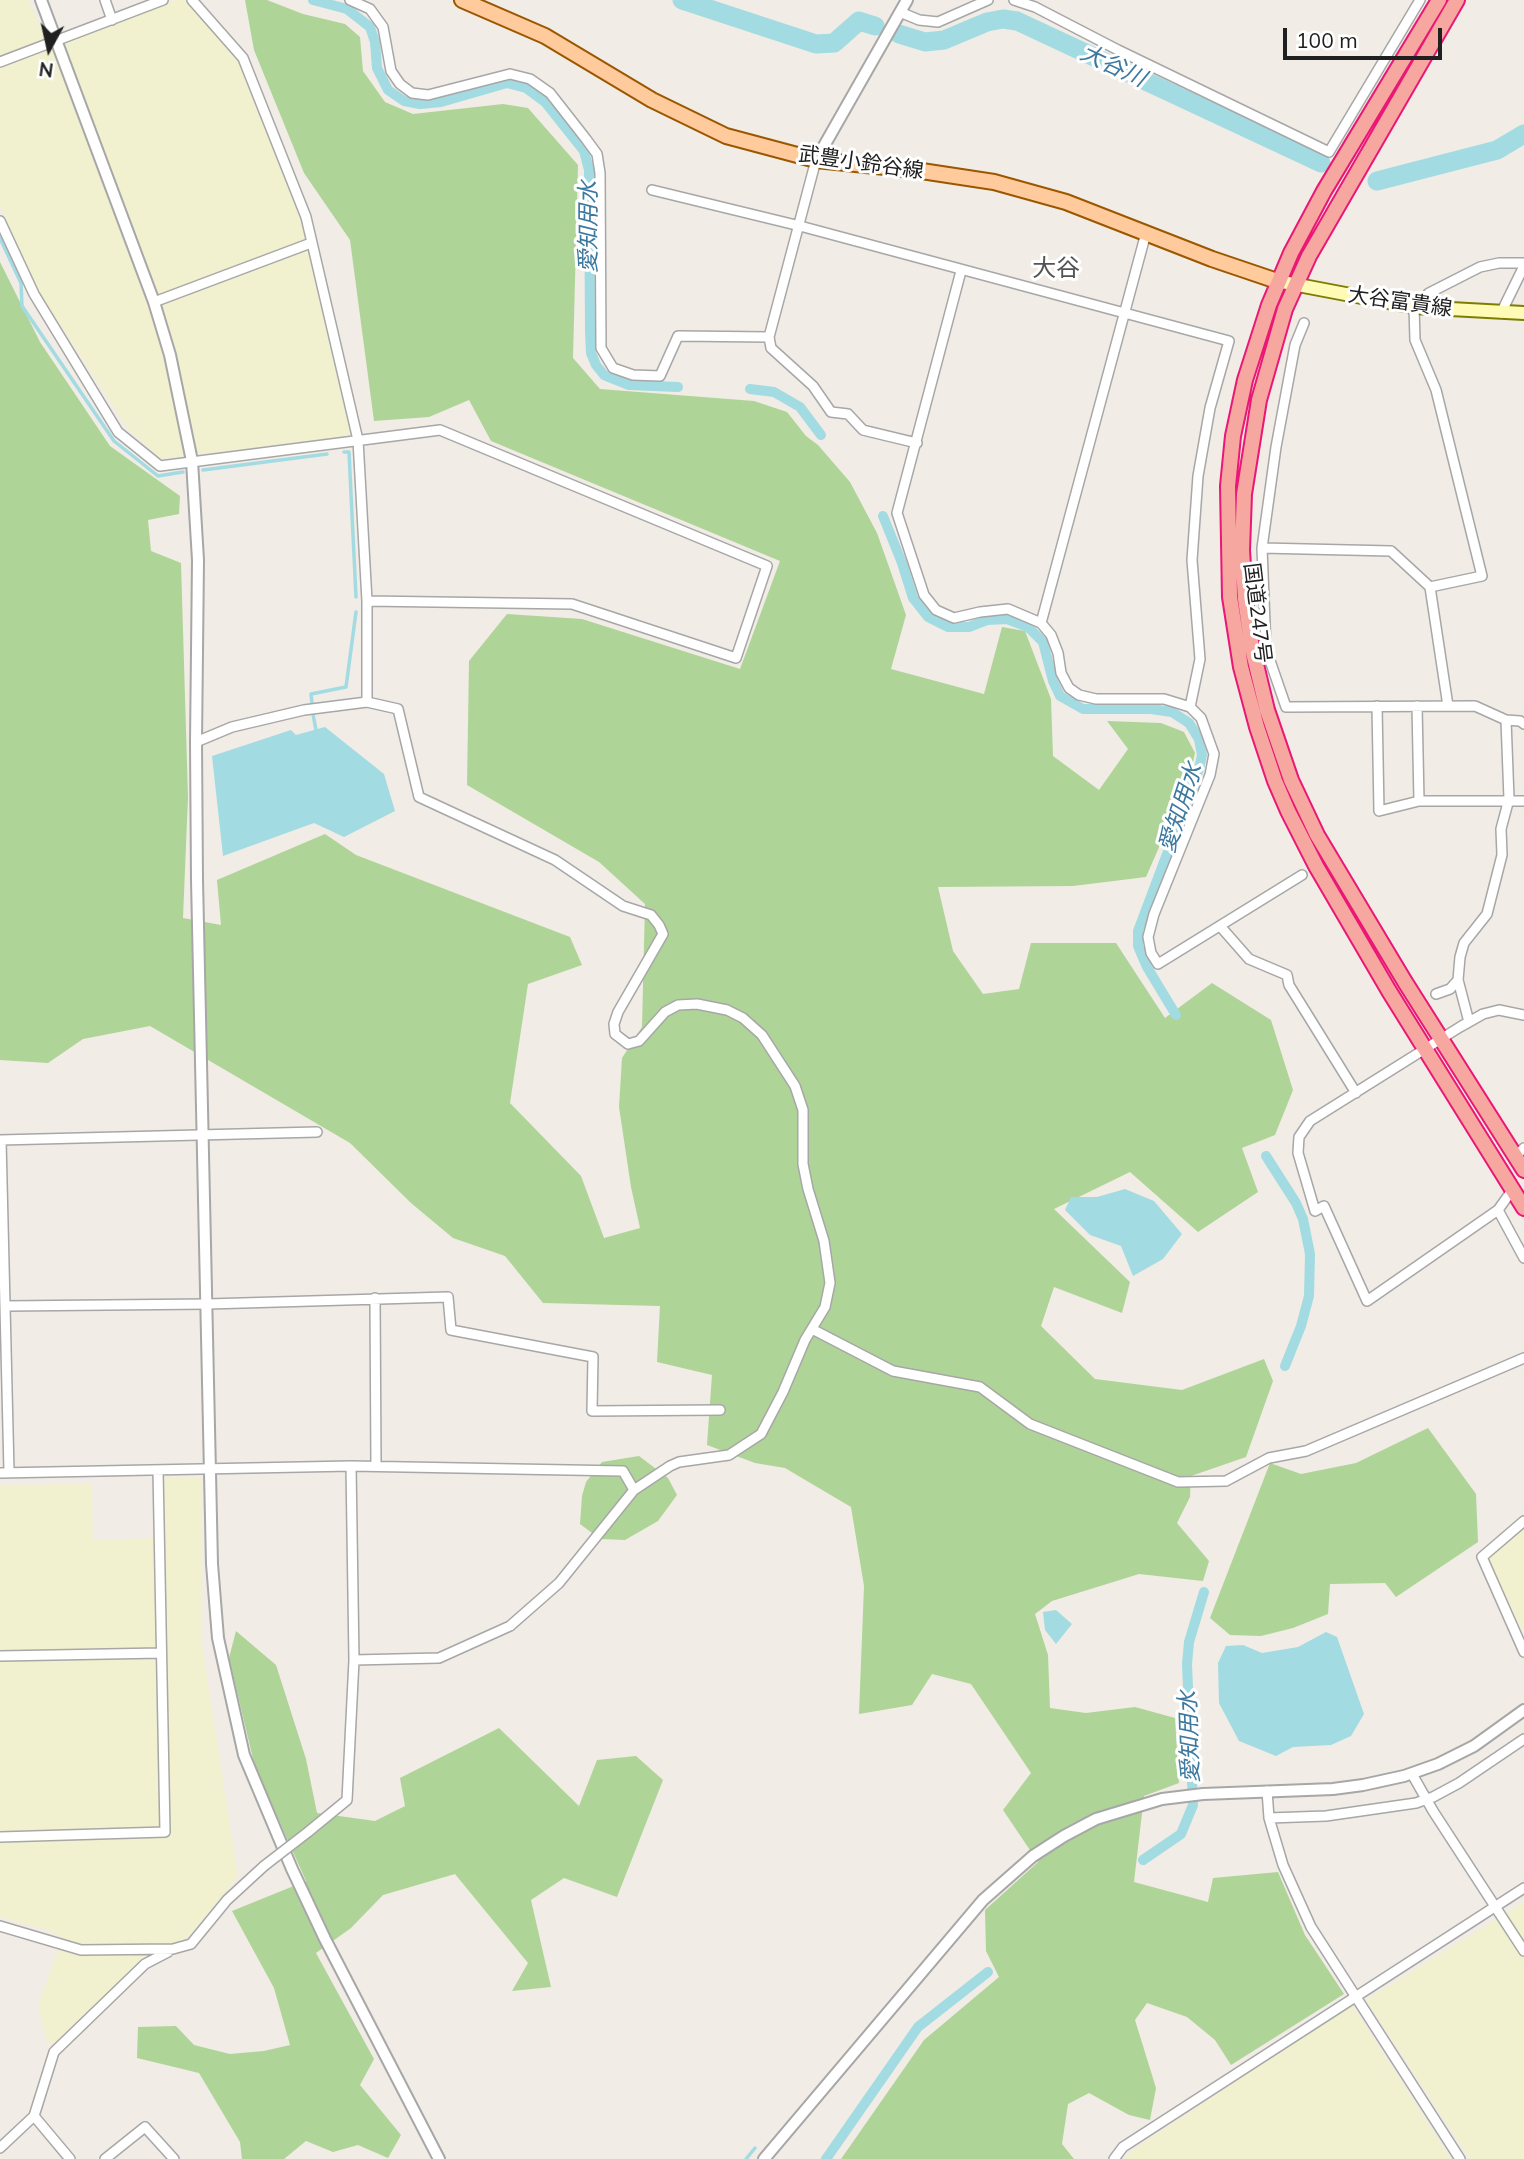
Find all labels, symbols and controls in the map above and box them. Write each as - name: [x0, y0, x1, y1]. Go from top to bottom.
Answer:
- north arrow: [14, 14, 84, 84]
- scale bar: [1286, 14, 1445, 58]
- text: 100 m: [1296, 27, 1358, 53]
- water label: 大谷川: [1076, 39, 1150, 93]
- text: N: [37, 57, 55, 83]
- street label: 武豊小鈴谷線: [797, 142, 925, 184]
- water label: 愛知用水: [575, 181, 603, 273]
- district label: 大谷: [1032, 255, 1080, 283]
- street label: 大谷富貴線: [1346, 282, 1454, 322]
- street label: 国道247号: [1238, 561, 1276, 665]
- water label: 愛知用水: [1154, 760, 1208, 856]
- water label: 愛知用水: [1175, 1691, 1205, 1783]

